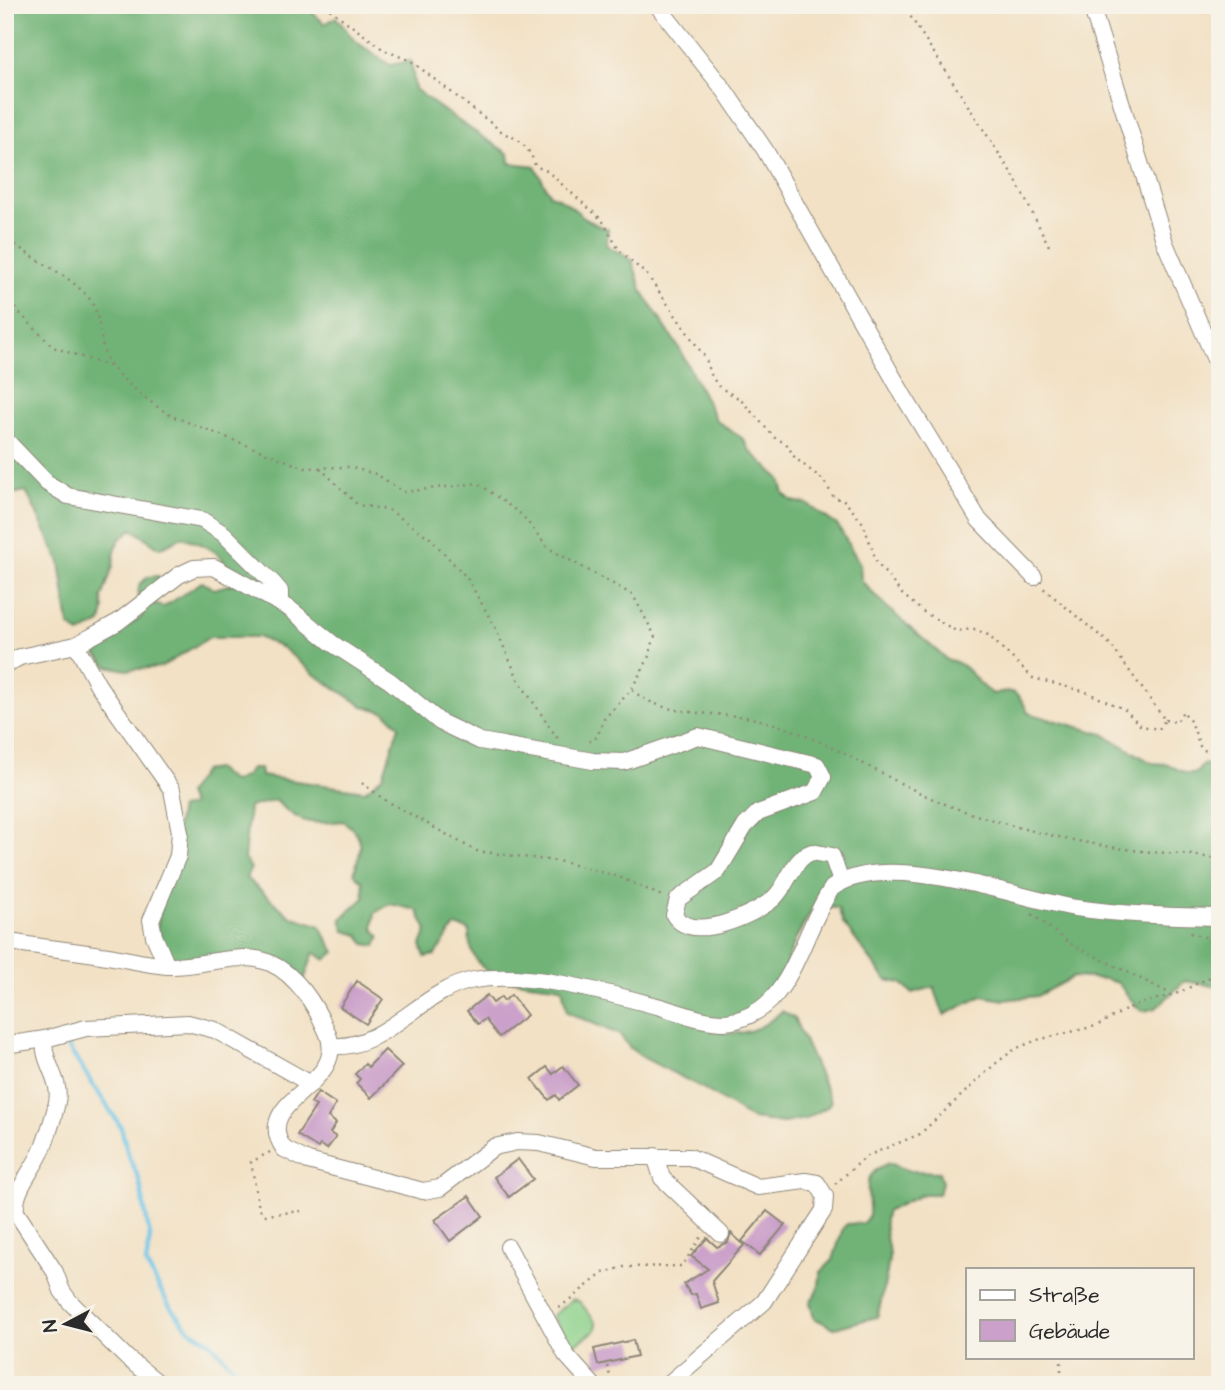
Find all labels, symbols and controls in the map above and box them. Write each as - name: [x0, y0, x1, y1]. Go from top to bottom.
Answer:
- legend: [966, 1268, 1194, 1358]
- text: Straße: [1029, 1281, 1100, 1310]
- north arrow: [32, 1288, 102, 1358]
- text: Gebäude: [1029, 1317, 1110, 1346]
- text: N: [36, 1318, 65, 1333]

